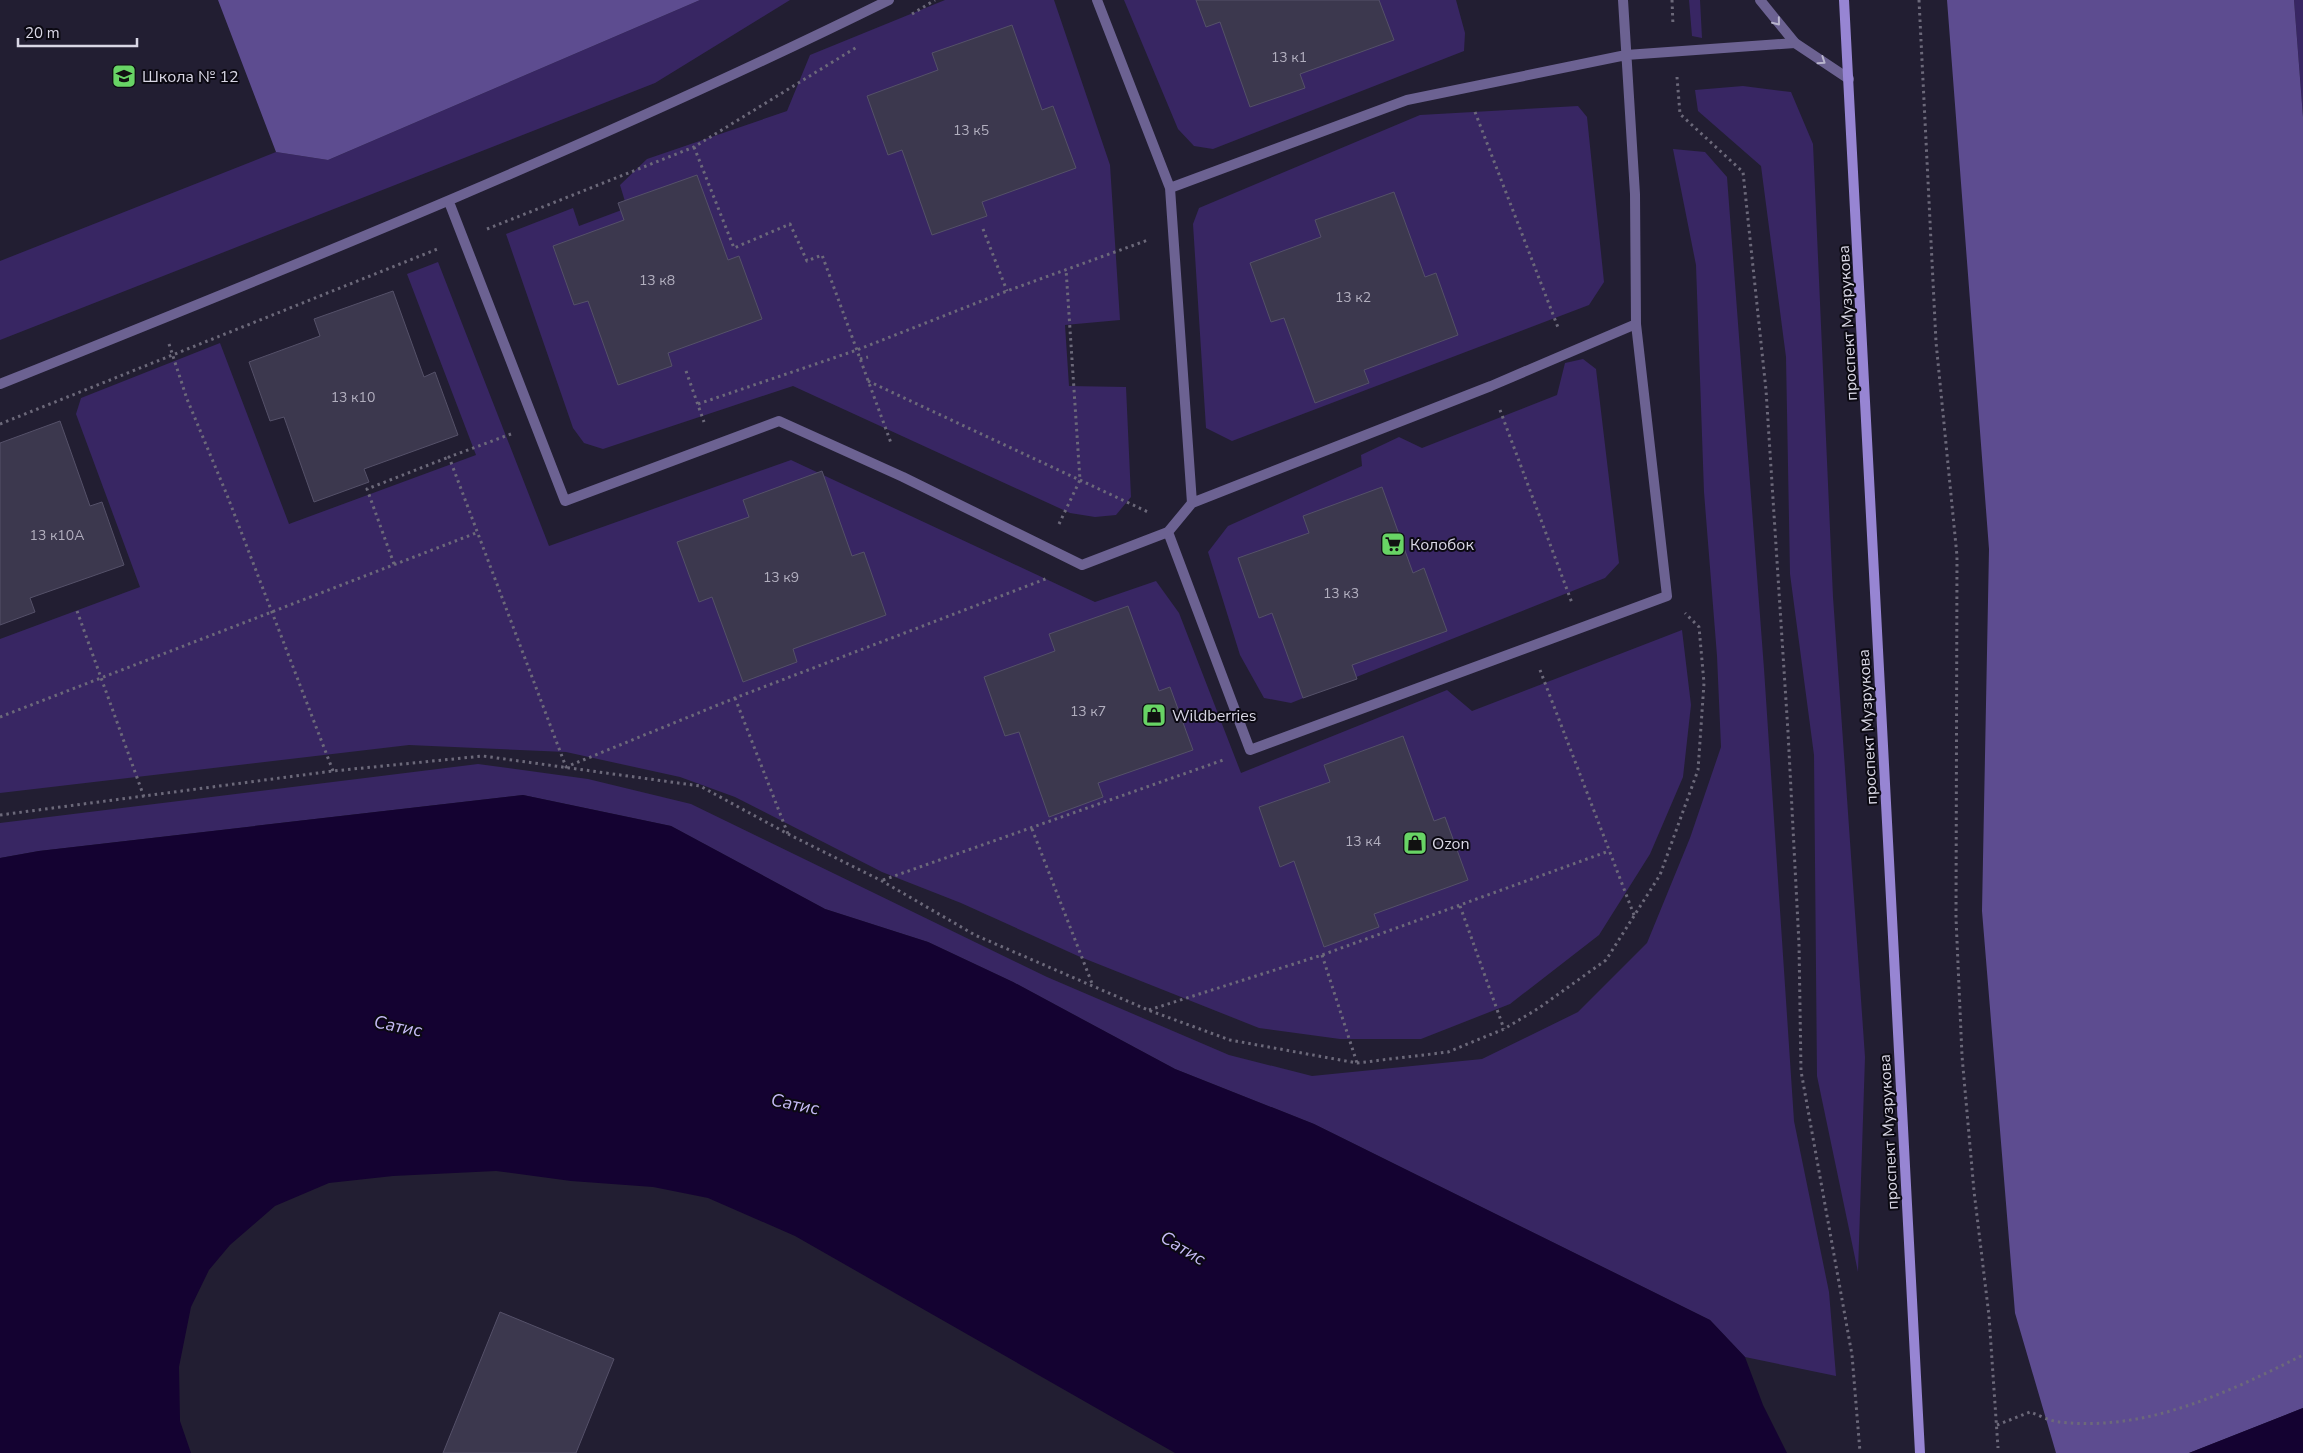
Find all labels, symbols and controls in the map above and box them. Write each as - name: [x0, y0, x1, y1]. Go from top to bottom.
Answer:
- scale bar: [18, 15, 136, 47]
- one-way arrow: [1772, 16, 1781, 25]
- text: 20 m: [25, 23, 60, 43]
- house number: 13 к1: [1271, 48, 1307, 67]
- one-way arrow: [1816, 55, 1826, 64]
- school or university icon: Школа № 12: [111, 63, 137, 89]
- place label: Школа № 12: [142, 66, 239, 88]
- house number: 13 к5: [953, 121, 989, 140]
- street label: проспект Музрукова: [1833, 245, 1863, 401]
- house number: 13 к8: [639, 271, 675, 290]
- house number: 13 к2: [1335, 288, 1371, 307]
- house number: 13 к10: [331, 388, 375, 407]
- house number: 13 к10А: [30, 526, 84, 545]
- supermarket icon: Колобок: [1380, 531, 1406, 557]
- place label: Колобок: [1410, 534, 1474, 556]
- house number: 13 к9: [763, 568, 799, 587]
- house number: 13 к3: [1323, 584, 1359, 603]
- street label: проспект Музрукова: [1853, 649, 1883, 805]
- house number: 13 к7: [1070, 702, 1106, 721]
- shop icon: Wildberries: [1141, 702, 1167, 728]
- place label: Wildberries: [1172, 705, 1257, 727]
- shop icon: Ozon: [1402, 830, 1428, 856]
- house number: 13 к4: [1345, 832, 1381, 851]
- place label: Ozon: [1432, 833, 1470, 855]
- water label: Сатис: [372, 1010, 425, 1043]
- street label: проспект Музрукова: [1874, 1054, 1904, 1210]
- water label: Сатис: [769, 1088, 822, 1121]
- water label: Сатис: [1156, 1225, 1210, 1271]

